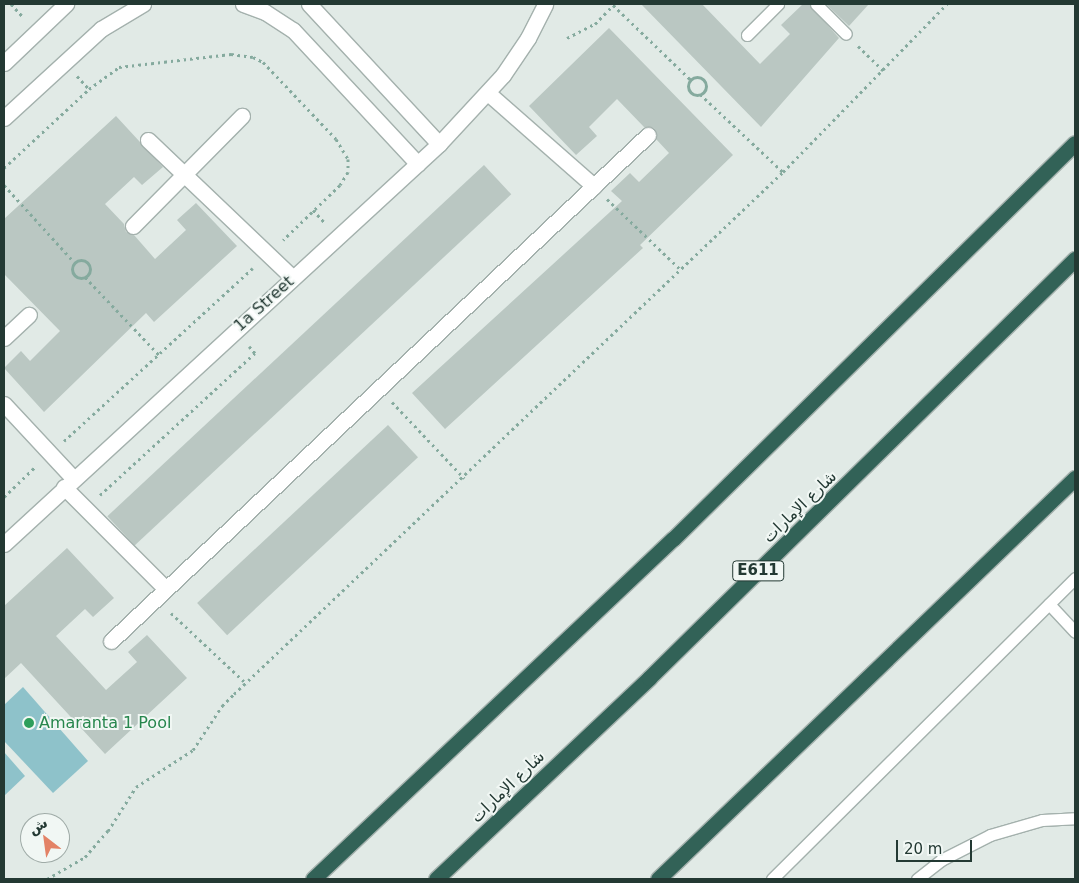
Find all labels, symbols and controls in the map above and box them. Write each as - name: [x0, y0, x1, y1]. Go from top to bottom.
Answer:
- street label: 1a Street: [230, 272, 298, 336]
- street label: شارع الإمارات: [759, 467, 841, 547]
- road number: E611: [732, 558, 784, 584]
- place label: Amaranta 1 Pool: [39, 713, 171, 733]
- marker: Amaranta 1 Pool: [23, 717, 35, 729]
- street label: شارع الإمارات: [467, 747, 549, 827]
- north arrow: [20, 813, 70, 863]
- text: ش: [26, 814, 50, 838]
- scale bar: [899, 830, 975, 862]
- text: 20 m: [904, 840, 942, 858]

